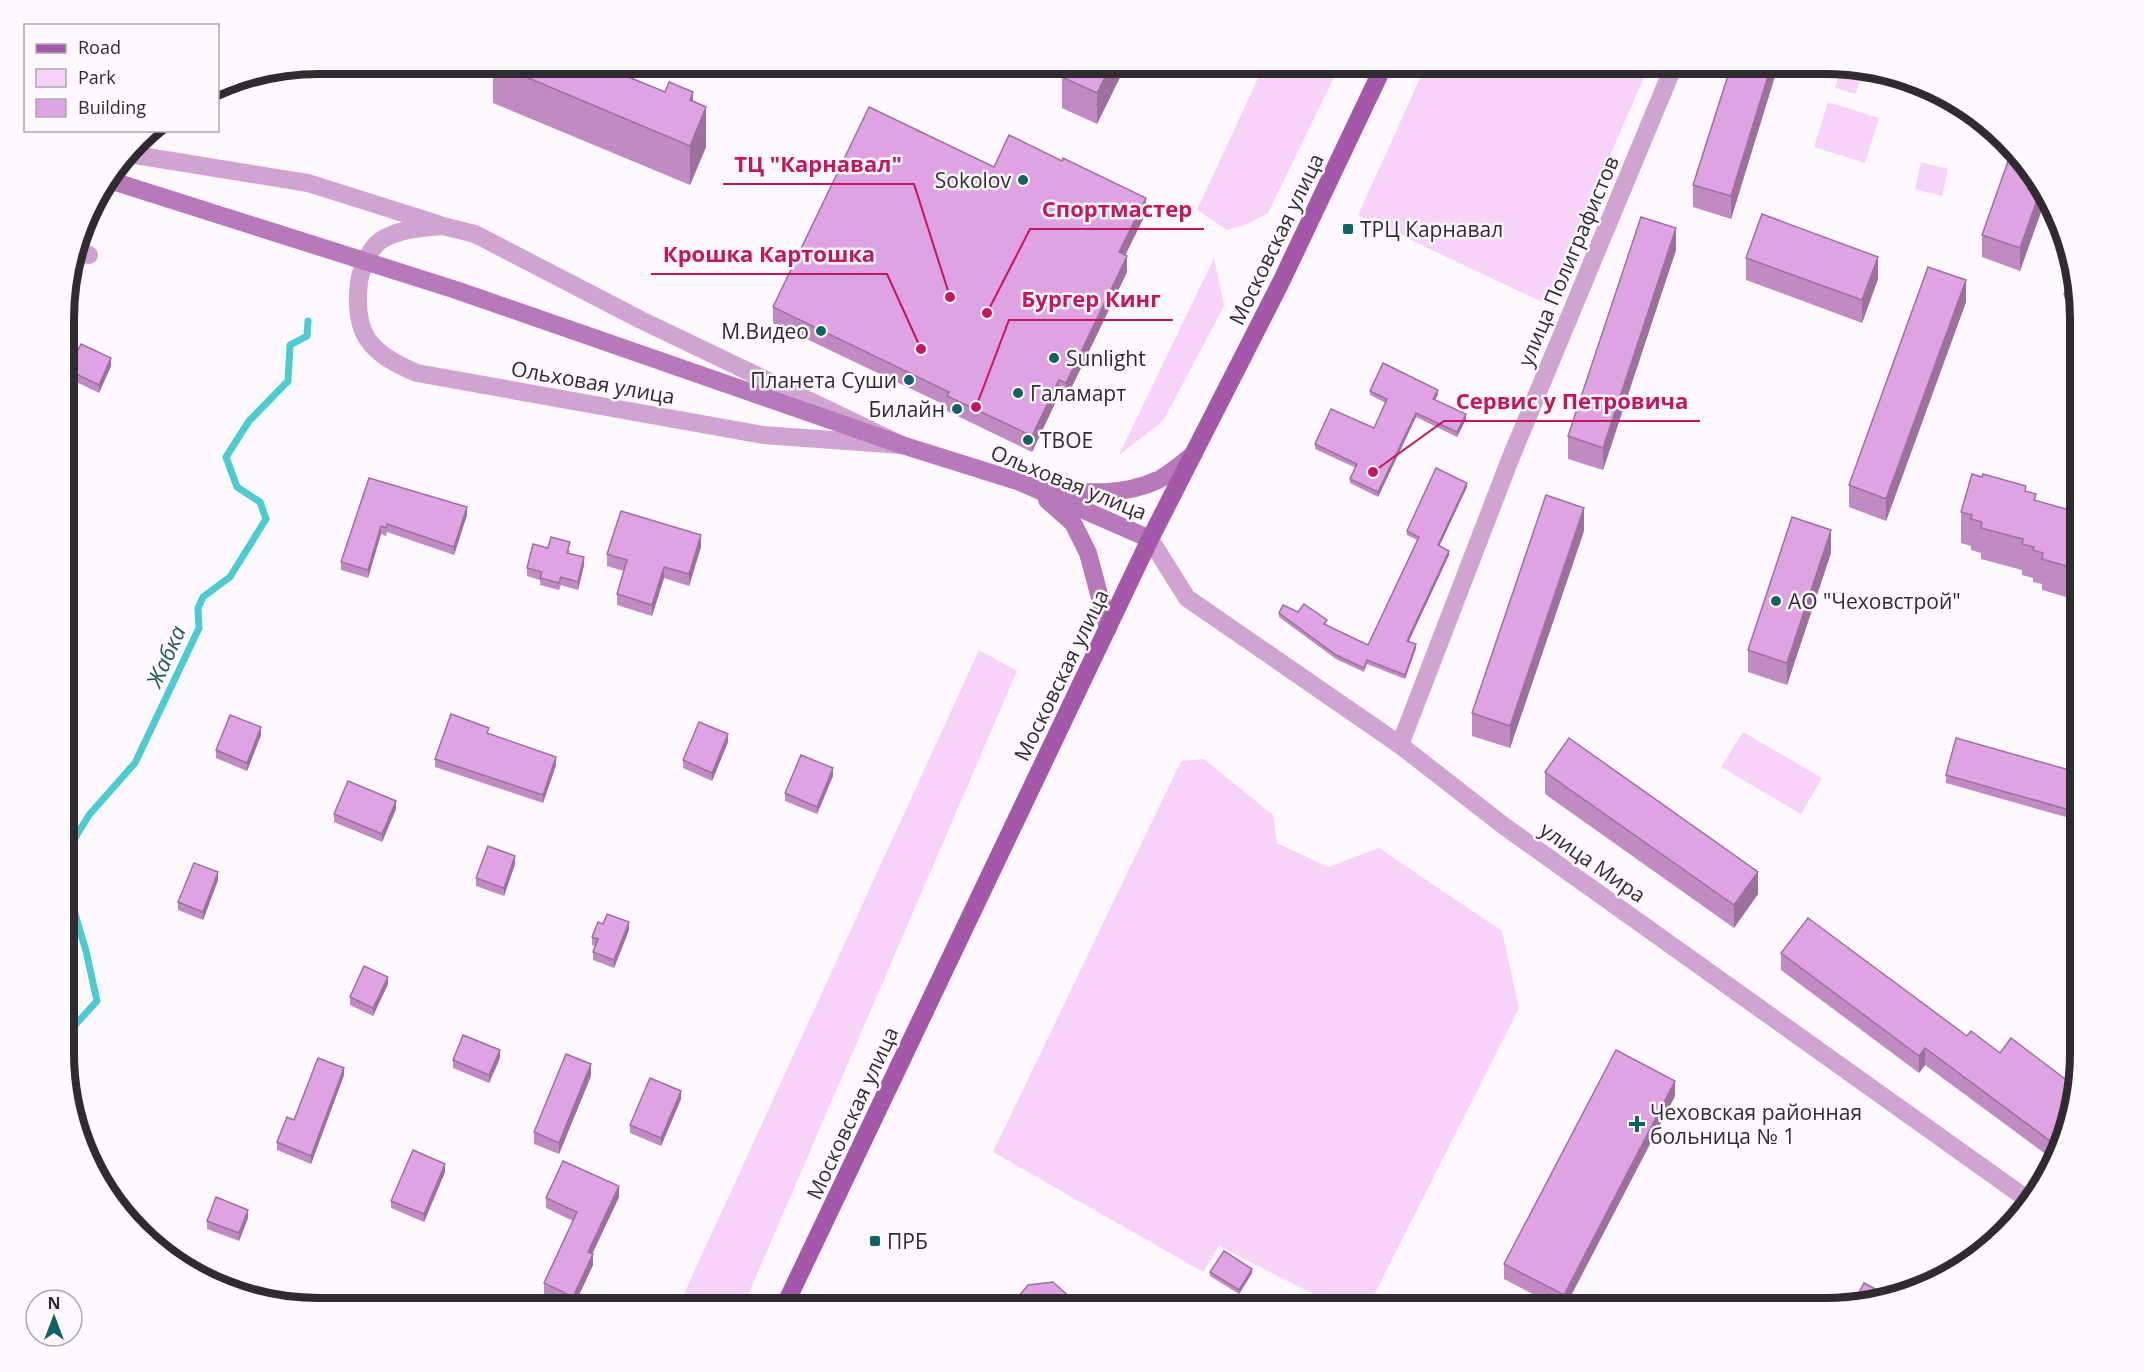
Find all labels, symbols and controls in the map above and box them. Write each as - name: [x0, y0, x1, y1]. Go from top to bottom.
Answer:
- legend: [24, 24, 219, 132]
- text: Road: [78, 35, 121, 59]
- text: Park: [78, 65, 116, 89]
- text: Building: [78, 95, 146, 119]
- callout: ТЦ "Карнавал": [723, 144, 914, 184]
- text: ТЦ "Карнавал": [734, 148, 902, 178]
- street label: Московская улица: [1222, 149, 1330, 329]
- street label: улица Полиграфистов: [1511, 151, 1625, 371]
- place label: Sokolov: [935, 166, 1011, 194]
- marker: Sokolov: [1016, 173, 1030, 187]
- callout: Спортмастер: [1030, 189, 1204, 229]
- text: Спортмастер: [1042, 193, 1192, 223]
- place label: ТРЦ Карнавал: [1360, 215, 1503, 243]
- marker: ТРЦ Карнавал: [1341, 222, 1355, 236]
- callout: Крошка Картошка: [651, 234, 887, 274]
- text: Крошка Картошка: [663, 238, 875, 268]
- callout: Бургер Кинг: [1009, 280, 1173, 320]
- text: Бургер Кинг: [1021, 283, 1161, 313]
- place label: М.Видео: [721, 317, 809, 345]
- marker: М.Видео: [814, 324, 828, 338]
- place label: Sunlight: [1066, 344, 1146, 372]
- marker: Sunlight: [1047, 351, 1061, 365]
- street label: Ольховая улица: [509, 354, 677, 410]
- place label: Планета Суши: [750, 366, 897, 394]
- marker: Планета Суши: [902, 373, 916, 387]
- place label: Галамарт: [1030, 379, 1126, 407]
- callout: Сервис у Петровича: [1444, 381, 1700, 421]
- text: Сервис у Петровича: [1456, 385, 1688, 415]
- marker: Галамарт: [1011, 386, 1025, 400]
- place label: Билайн: [868, 395, 945, 423]
- marker: Билайн: [950, 402, 964, 416]
- place label: ТВОЕ: [1040, 426, 1093, 454]
- marker: ТВОЕ: [1021, 433, 1035, 447]
- street label: Ольховая улица: [987, 438, 1151, 526]
- street label: Московская улица: [1007, 585, 1115, 765]
- place label: АО "Чеховстрой": [1788, 587, 1961, 615]
- marker: АО "Чеховстрой": [1769, 594, 1783, 608]
- water label: Жабка: [137, 620, 192, 693]
- street label: улица Мира: [1535, 815, 1651, 909]
- street label: Московская улица: [800, 1022, 904, 1204]
- place label: Чеховская районная больница № 1: [1650, 1098, 1862, 1150]
- marker: Чеховская районная больница № 1: [1628, 1115, 1646, 1133]
- place label: ПРБ: [887, 1227, 928, 1255]
- marker: ПРБ: [868, 1234, 882, 1248]
- north arrow: [24, 1288, 84, 1348]
- text: N: [47, 1292, 61, 1314]

